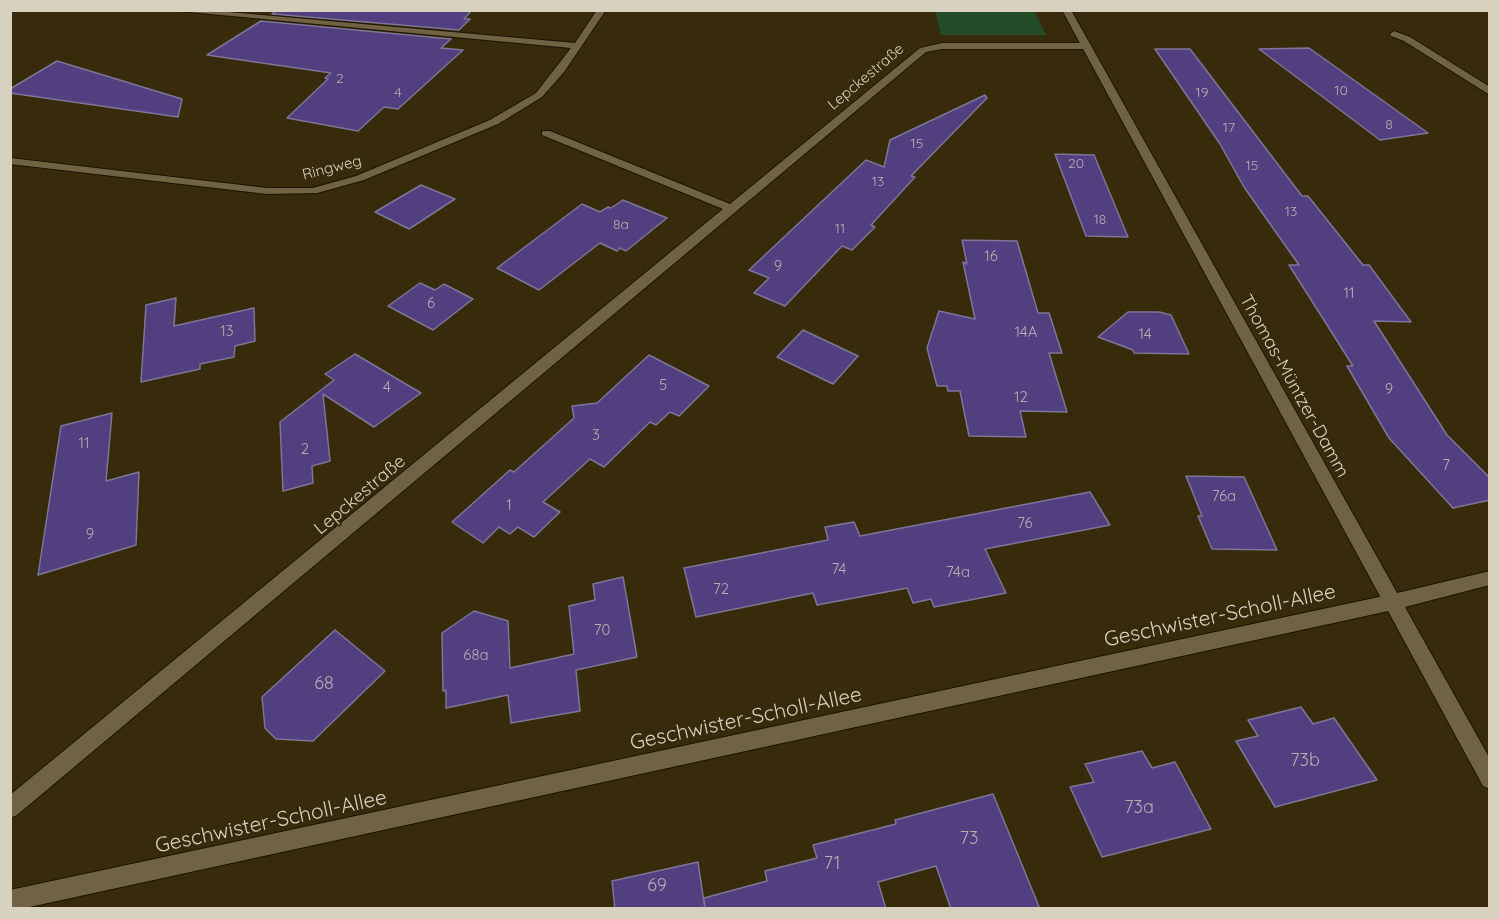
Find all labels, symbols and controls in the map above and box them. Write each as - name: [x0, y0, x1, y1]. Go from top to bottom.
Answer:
- street label: Lepckestraße: [824, 40, 908, 114]
- house number: 2: [336, 71, 344, 87]
- house number: 10: [1334, 83, 1348, 99]
- house number: 4: [394, 85, 402, 101]
- house number: 19: [1196, 85, 1208, 101]
- house number: 8: [1385, 117, 1393, 133]
- house number: 17: [1223, 120, 1235, 136]
- house number: 15: [911, 136, 923, 152]
- street label: Ringweg: [301, 152, 363, 184]
- house number: 20: [1068, 156, 1084, 172]
- house number: 15: [1246, 158, 1258, 174]
- house number: 13: [872, 174, 884, 190]
- house number: 13: [1285, 204, 1297, 220]
- house number: 18: [1094, 212, 1106, 228]
- house number: 8a: [613, 217, 629, 233]
- house number: 11: [835, 221, 845, 237]
- house number: 16: [984, 247, 998, 265]
- house number: 9: [774, 257, 782, 275]
- house number: 11: [1343, 284, 1355, 302]
- street label: Thomas-Müntzer-Damm: [1235, 291, 1353, 481]
- house number: 6: [427, 294, 435, 312]
- house number: 13: [220, 322, 234, 340]
- house number: 14A: [1015, 323, 1037, 341]
- house number: 14: [1138, 325, 1152, 343]
- house number: 5: [659, 376, 667, 394]
- house number: 4: [383, 378, 391, 396]
- house number: 9: [1385, 380, 1393, 398]
- house number: 12: [1014, 388, 1028, 406]
- house number: 3: [592, 426, 600, 444]
- house number: 11: [78, 434, 90, 452]
- house number: 2: [301, 440, 309, 458]
- street label: Lepckestraße: [310, 451, 410, 539]
- house number: 7: [1442, 456, 1450, 474]
- house number: 76a: [1212, 487, 1236, 505]
- house number: 1: [506, 496, 512, 514]
- house number: 76: [1017, 514, 1033, 532]
- house number: 9: [86, 525, 94, 543]
- house number: 74: [832, 560, 846, 578]
- house number: 74a: [946, 563, 970, 581]
- street label: Geschwister-Scholl-Allee: [1102, 579, 1338, 653]
- house number: 72: [713, 580, 729, 598]
- house number: 70: [594, 621, 610, 639]
- house number: 68a: [463, 646, 489, 664]
- house number: 68: [314, 673, 334, 695]
- street label: Geschwister-Scholl-Allee: [628, 682, 864, 756]
- house number: 73b: [1290, 750, 1320, 772]
- street label: Geschwister-Scholl-Allee: [153, 785, 389, 859]
- house number: 73a: [1124, 797, 1154, 819]
- house number: 73: [960, 828, 978, 850]
- house number: 71: [824, 853, 840, 875]
- house number: 69: [647, 875, 667, 897]

